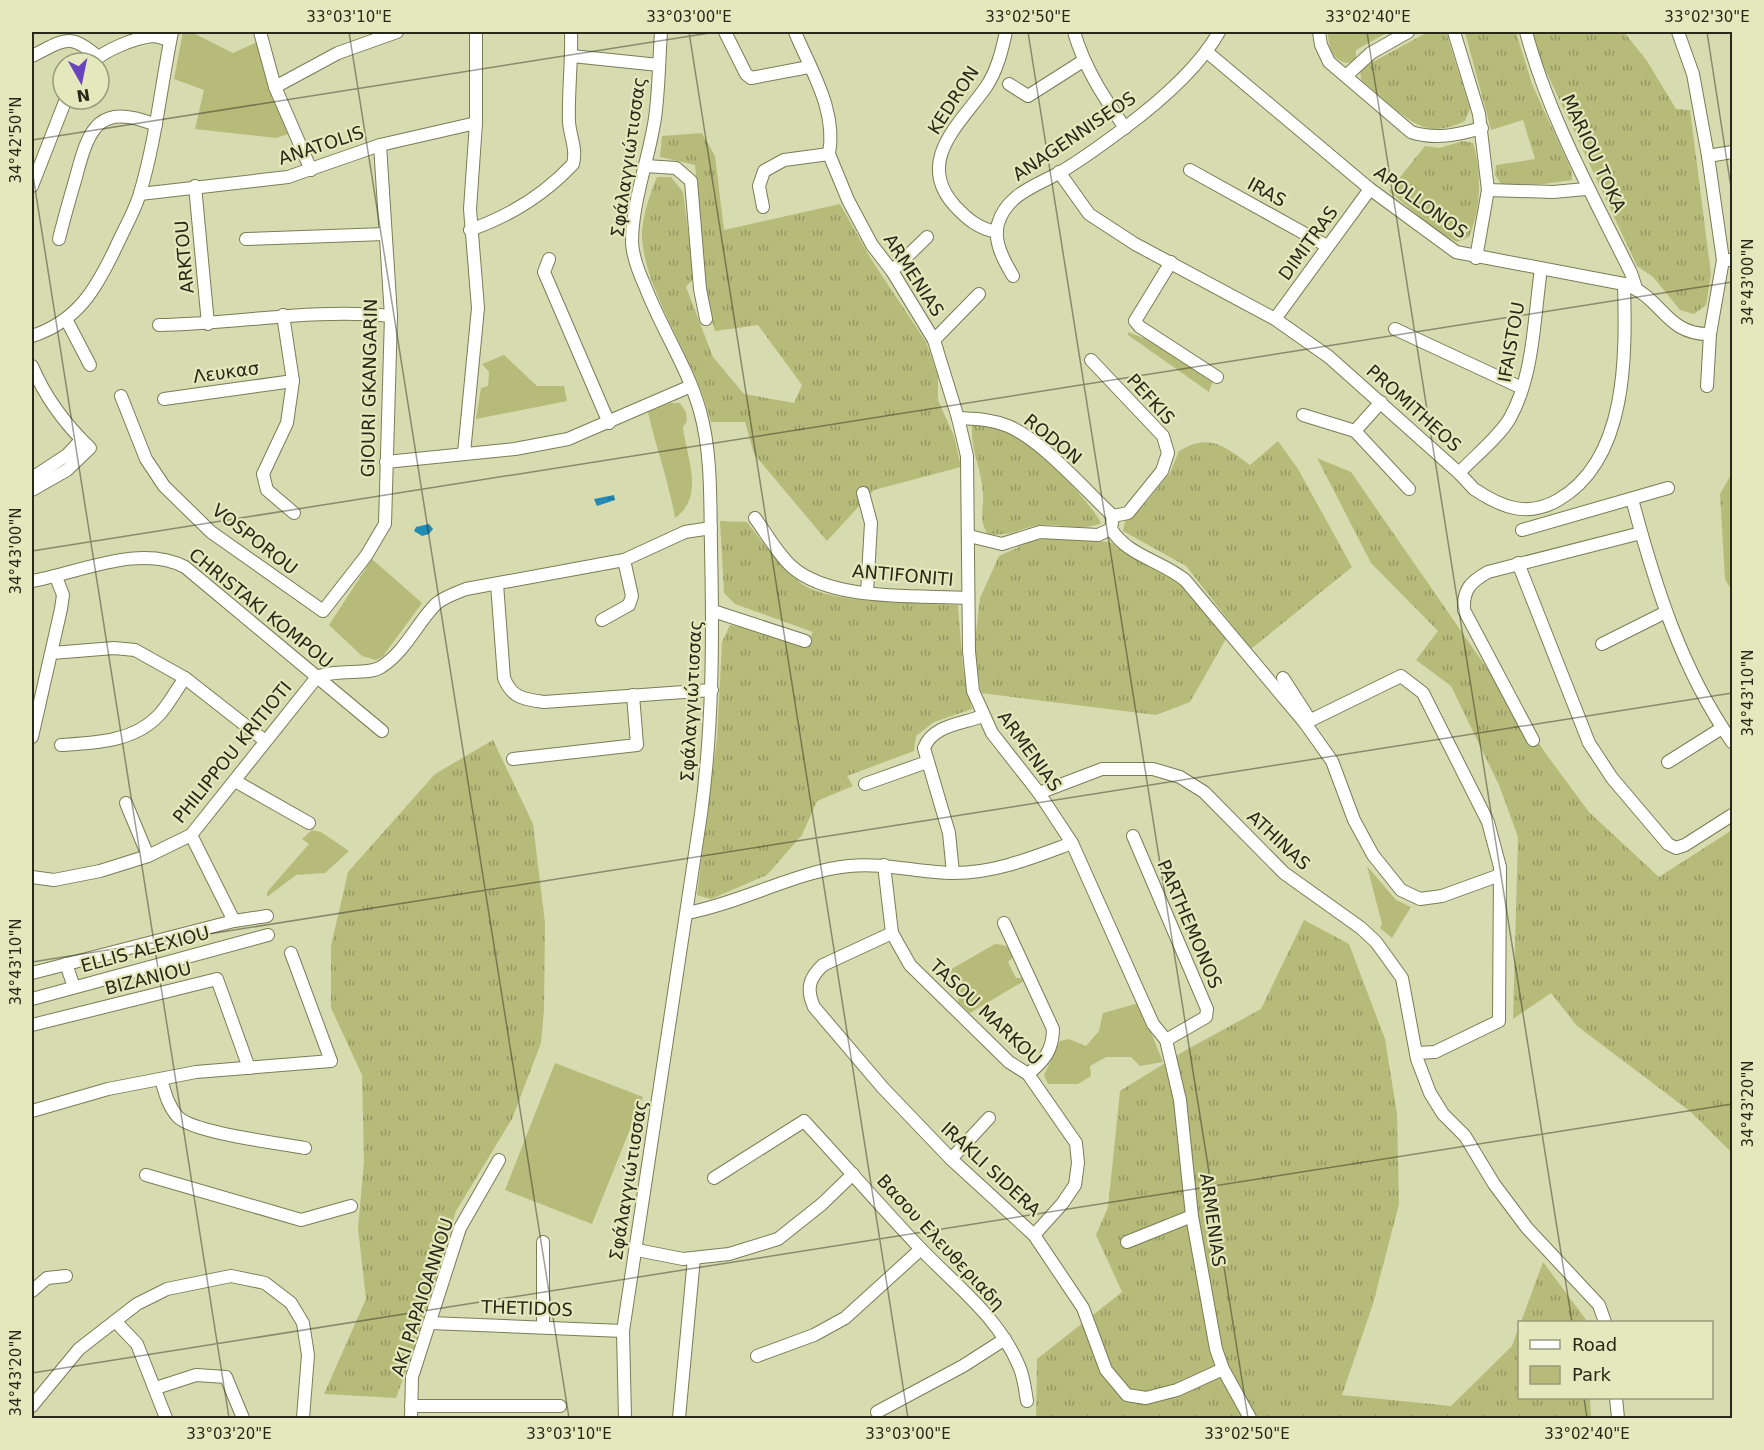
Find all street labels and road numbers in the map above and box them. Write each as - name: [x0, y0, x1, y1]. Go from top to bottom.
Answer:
- street label: KEDRON: [923, 62, 983, 138]
- street label: Σφάλαγγιώτισσας: [606, 75, 650, 239]
- street label: ANAGENNISEOS: [1009, 87, 1139, 185]
- street label: MARIOU TOKA: [1558, 91, 1631, 216]
- street label: ANATOLIS: [276, 121, 366, 169]
- street label: APOLLONOS: [1370, 161, 1472, 243]
- street label: IRAS: [1244, 173, 1290, 211]
- street label: DIMITRAS: [1274, 202, 1342, 284]
- street label: ARKTOU: [170, 219, 198, 295]
- street label: ARMENIAS: [880, 230, 948, 320]
- street label: GIOURI GKANGARIN: [357, 298, 381, 478]
- street label: IFAISTOU: [1494, 300, 1528, 384]
- street label: Λευκασ: [192, 357, 260, 387]
- street label: PROMITHEOS: [1362, 360, 1466, 456]
- street label: PEFKIS: [1123, 369, 1179, 429]
- street label: RODON: [1020, 409, 1086, 469]
- street label: VOSPOROU: [208, 499, 302, 579]
- street label: CHRISTAKI KOMPOU: [185, 544, 337, 672]
- street label: ANTIFONITI: [851, 560, 955, 590]
- street label: Σφάλαγγιώτισσας: [676, 619, 706, 783]
- street label: PHILIPPOU KRITIOTI: [168, 677, 296, 827]
- street label: ARMENIAS: [994, 707, 1066, 795]
- street label: ATHINAS: [1243, 806, 1315, 874]
- street label: PARTHEMONOS: [1153, 856, 1227, 992]
- street label: ELLIS ALEXIOU: [78, 922, 212, 976]
- street label: TASOU MARKOU: [925, 954, 1046, 1069]
- street label: BIZANIOU: [103, 957, 193, 999]
- street label: Σφάλαγγιώτισσας: [605, 1098, 651, 1262]
- street label: IRAKLI SIDERA: [937, 1118, 1046, 1221]
- street label: Βασου Ελευθεριαδη: [873, 1170, 1009, 1314]
- street label: ARMENIAS: [1196, 1172, 1230, 1268]
- street label: AKI PAPAIOANNOU: [387, 1215, 457, 1379]
- street label: THETIDOS: [480, 1296, 573, 1320]

